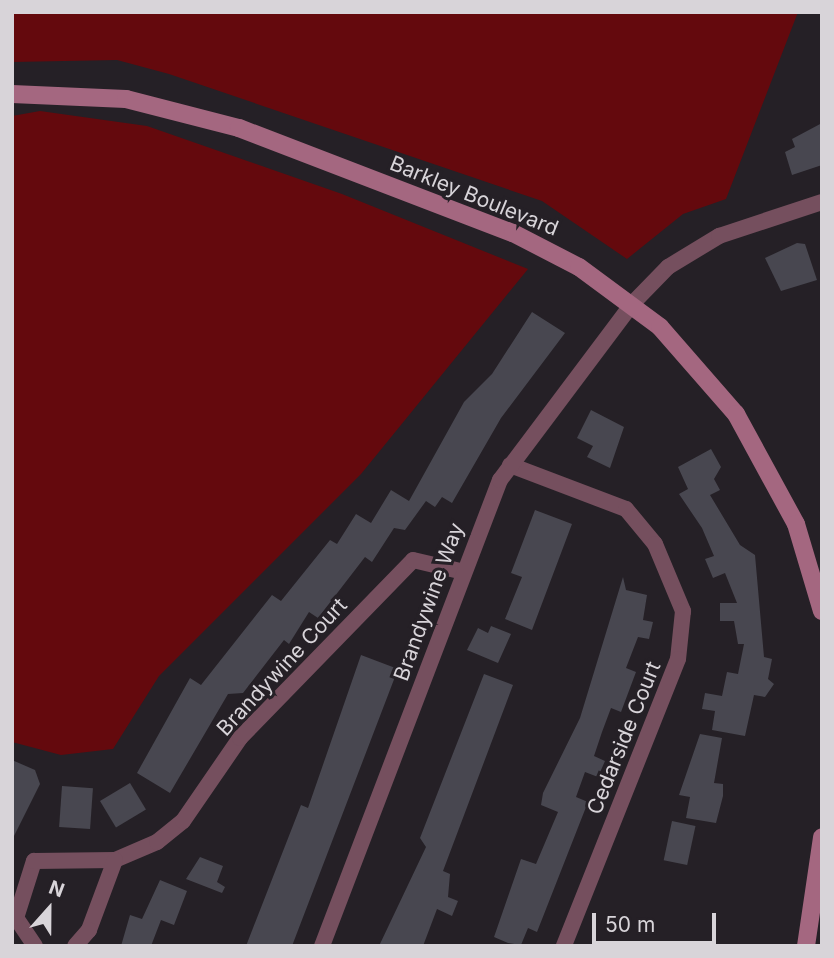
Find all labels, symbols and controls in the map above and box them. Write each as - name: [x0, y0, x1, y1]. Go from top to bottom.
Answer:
- street label: Barkley Boulevard: [386, 151, 562, 241]
- street label: Brandywine Way: [389, 520, 469, 684]
- street label: Brandywine Court: [212, 593, 352, 741]
- street label: Cedarside Court: [582, 658, 666, 818]
- north arrow: [14, 874, 84, 944]
- text: N: [46, 876, 68, 902]
- scale bar: [596, 898, 720, 942]
- text: 50 m: [605, 912, 655, 937]

